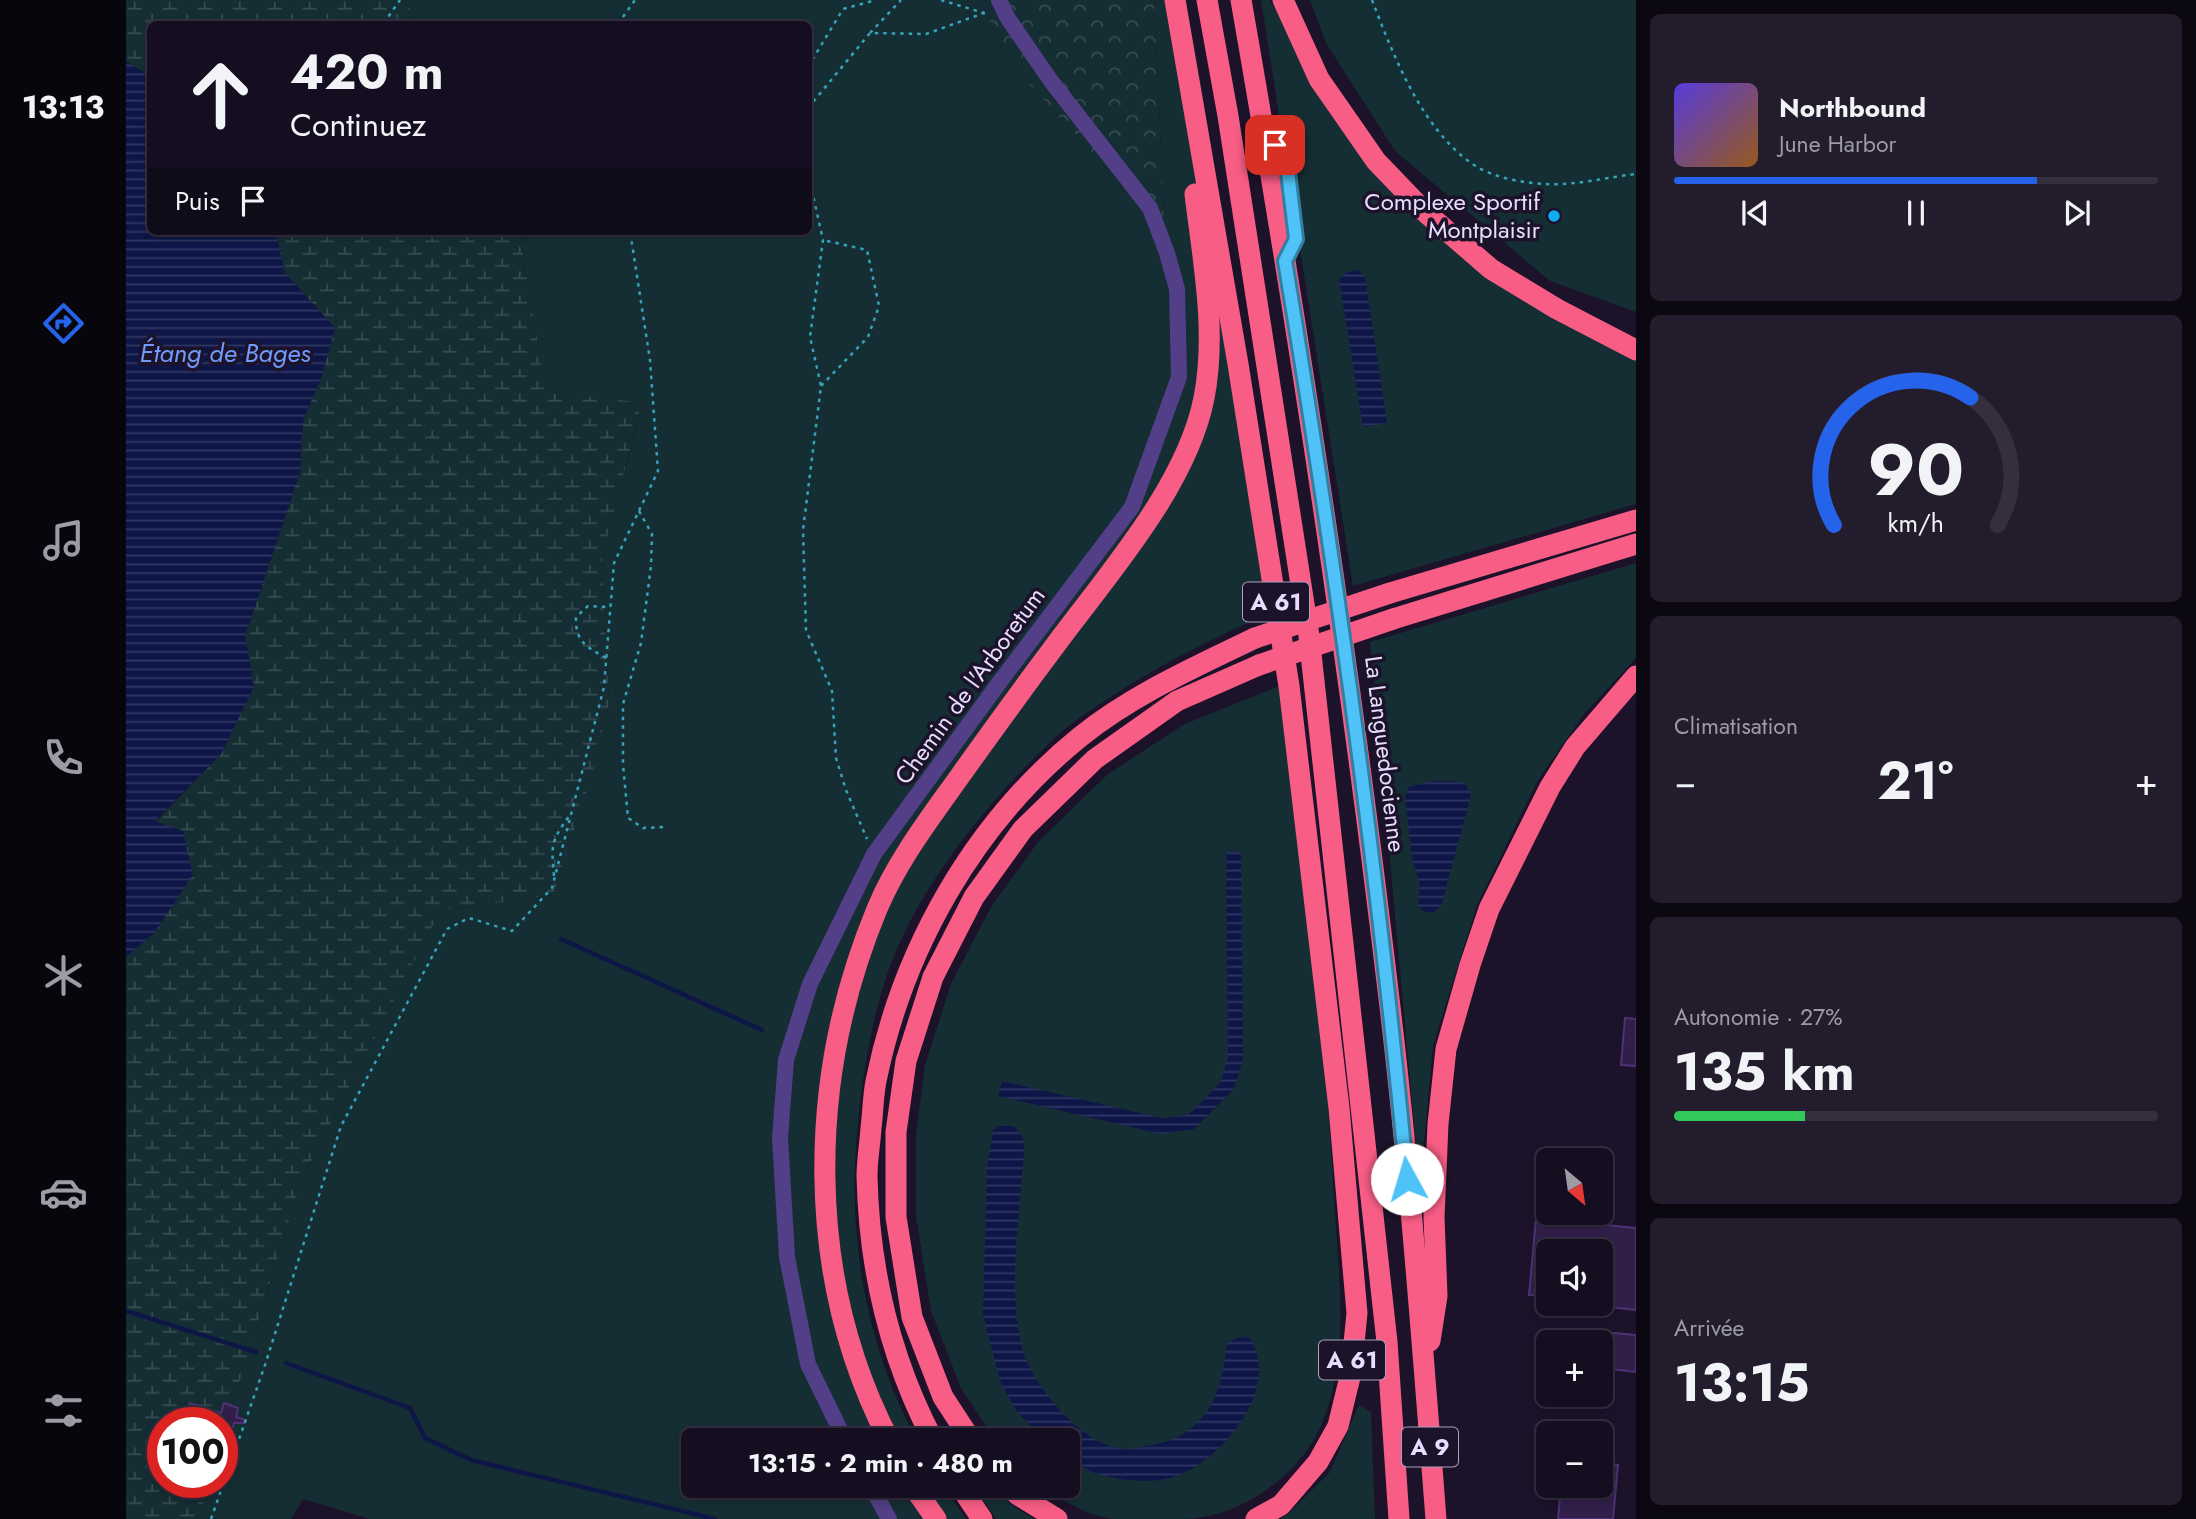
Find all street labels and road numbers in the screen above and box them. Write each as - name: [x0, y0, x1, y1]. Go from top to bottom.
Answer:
- street label: Chemin de l'Arboretum: [886, 580, 1053, 792]
- road number: A 61: [1243, 582, 1309, 622]
- street label: La Languedocienne: [1356, 654, 1415, 854]
- road number: A 61: [1319, 1340, 1385, 1380]
- road number: A 9: [1402, 1428, 1458, 1466]

